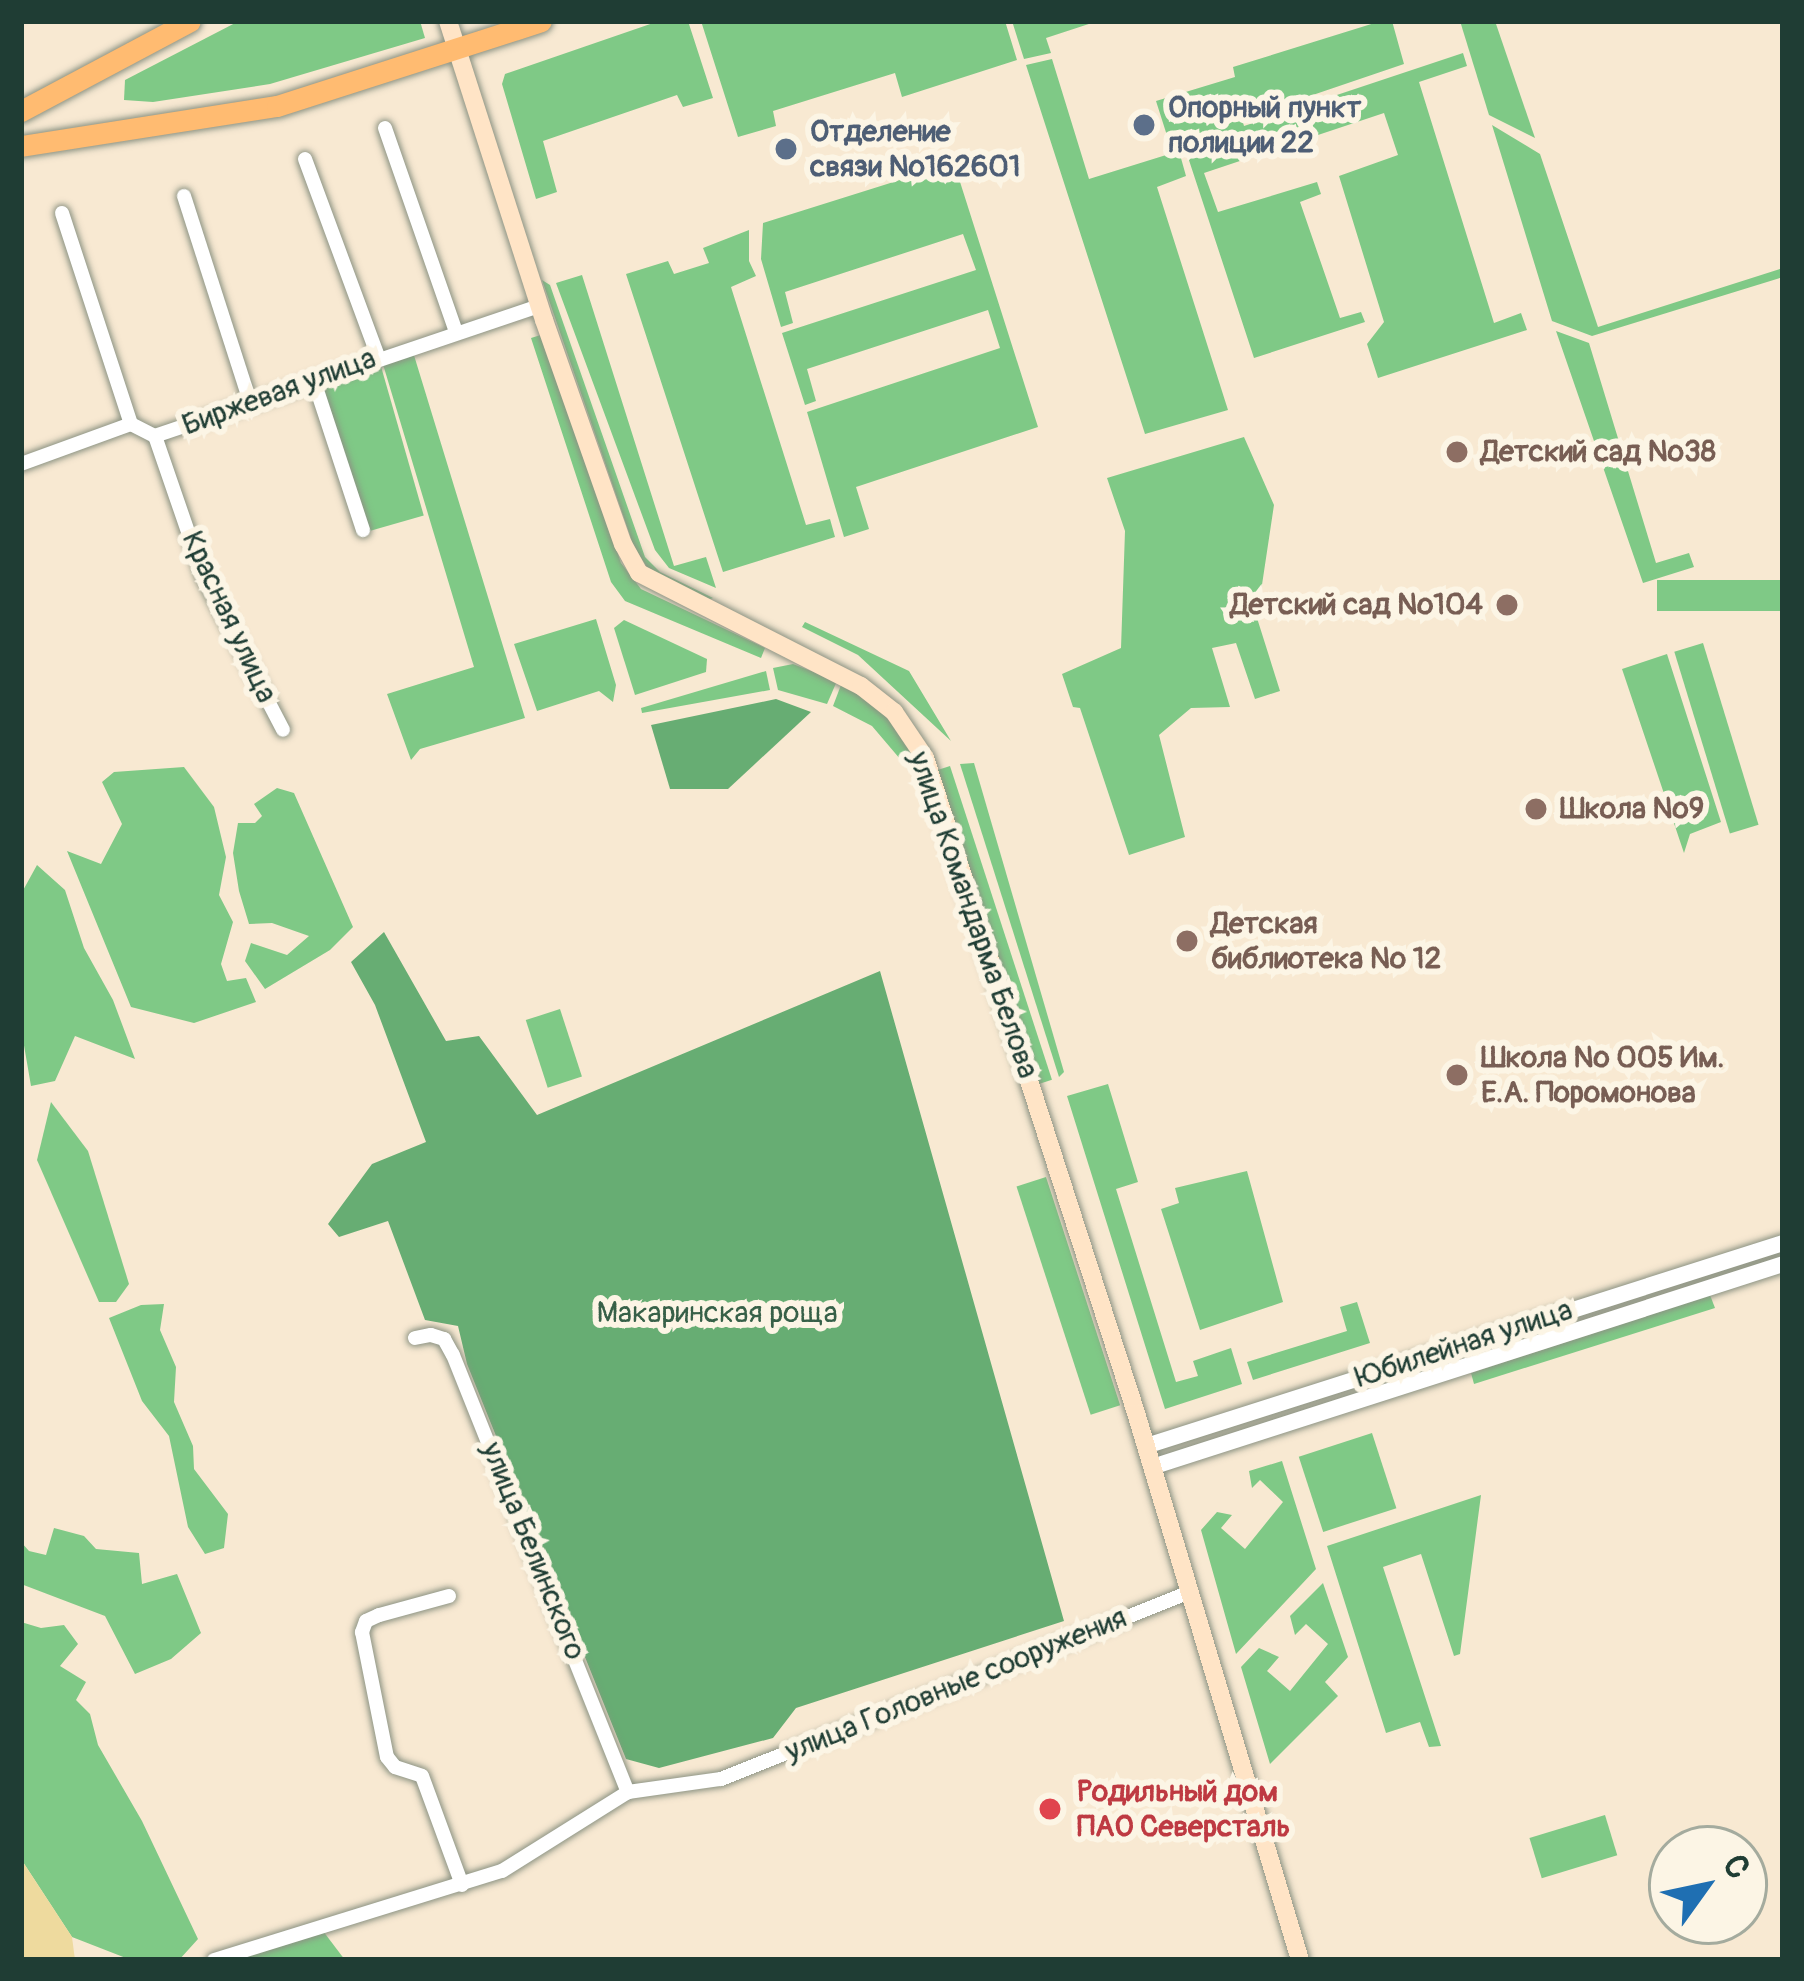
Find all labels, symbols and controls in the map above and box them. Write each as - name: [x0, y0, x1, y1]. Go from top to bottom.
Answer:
- place label: Опорный пункт полиции 22: [1168, 90, 1361, 160]
- marker: Опорный пункт полиции 22: [1131, 112, 1157, 138]
- place label: Отделение связи №162601: [810, 114, 1020, 184]
- marker: Отделение связи №162601: [773, 136, 799, 162]
- street label: Биржевая улица: [177, 340, 381, 444]
- place label: Детский сад №38: [1481, 434, 1716, 470]
- marker: Детский сад №38: [1444, 439, 1470, 465]
- street label: Красная улица: [174, 526, 284, 708]
- place label: Детский сад №104: [1230, 587, 1483, 623]
- marker: Детский сад №104: [1494, 592, 1520, 618]
- street label: улица Командарма Белова: [900, 747, 1046, 1083]
- place label: Школа №9: [1560, 791, 1704, 827]
- marker: Школа №9: [1523, 796, 1549, 822]
- place label: Детская библиотека № 12: [1211, 906, 1441, 976]
- marker: Детская библиотека № 12: [1174, 928, 1200, 954]
- place label: Школа № 005 Им. Е.А. Поромонова: [1481, 1040, 1724, 1110]
- marker: Школа № 005 Им. Е.А. Поромонова: [1444, 1062, 1470, 1088]
- street label: Юбилейная улица: [1351, 1292, 1577, 1396]
- park label: Макаринская роща: [596, 1295, 838, 1331]
- street label: улица Белинского: [473, 1437, 593, 1665]
- street label: улица Головные сооружения: [780, 1600, 1132, 1770]
- place label: Родильный дом ПАО Северсталь: [1077, 1774, 1290, 1844]
- marker: Родильный дом ПАО Северсталь: [1034, 1793, 1066, 1825]
- north arrow: [1648, 1825, 1768, 1945]
- text: С: [1713, 1847, 1759, 1886]

